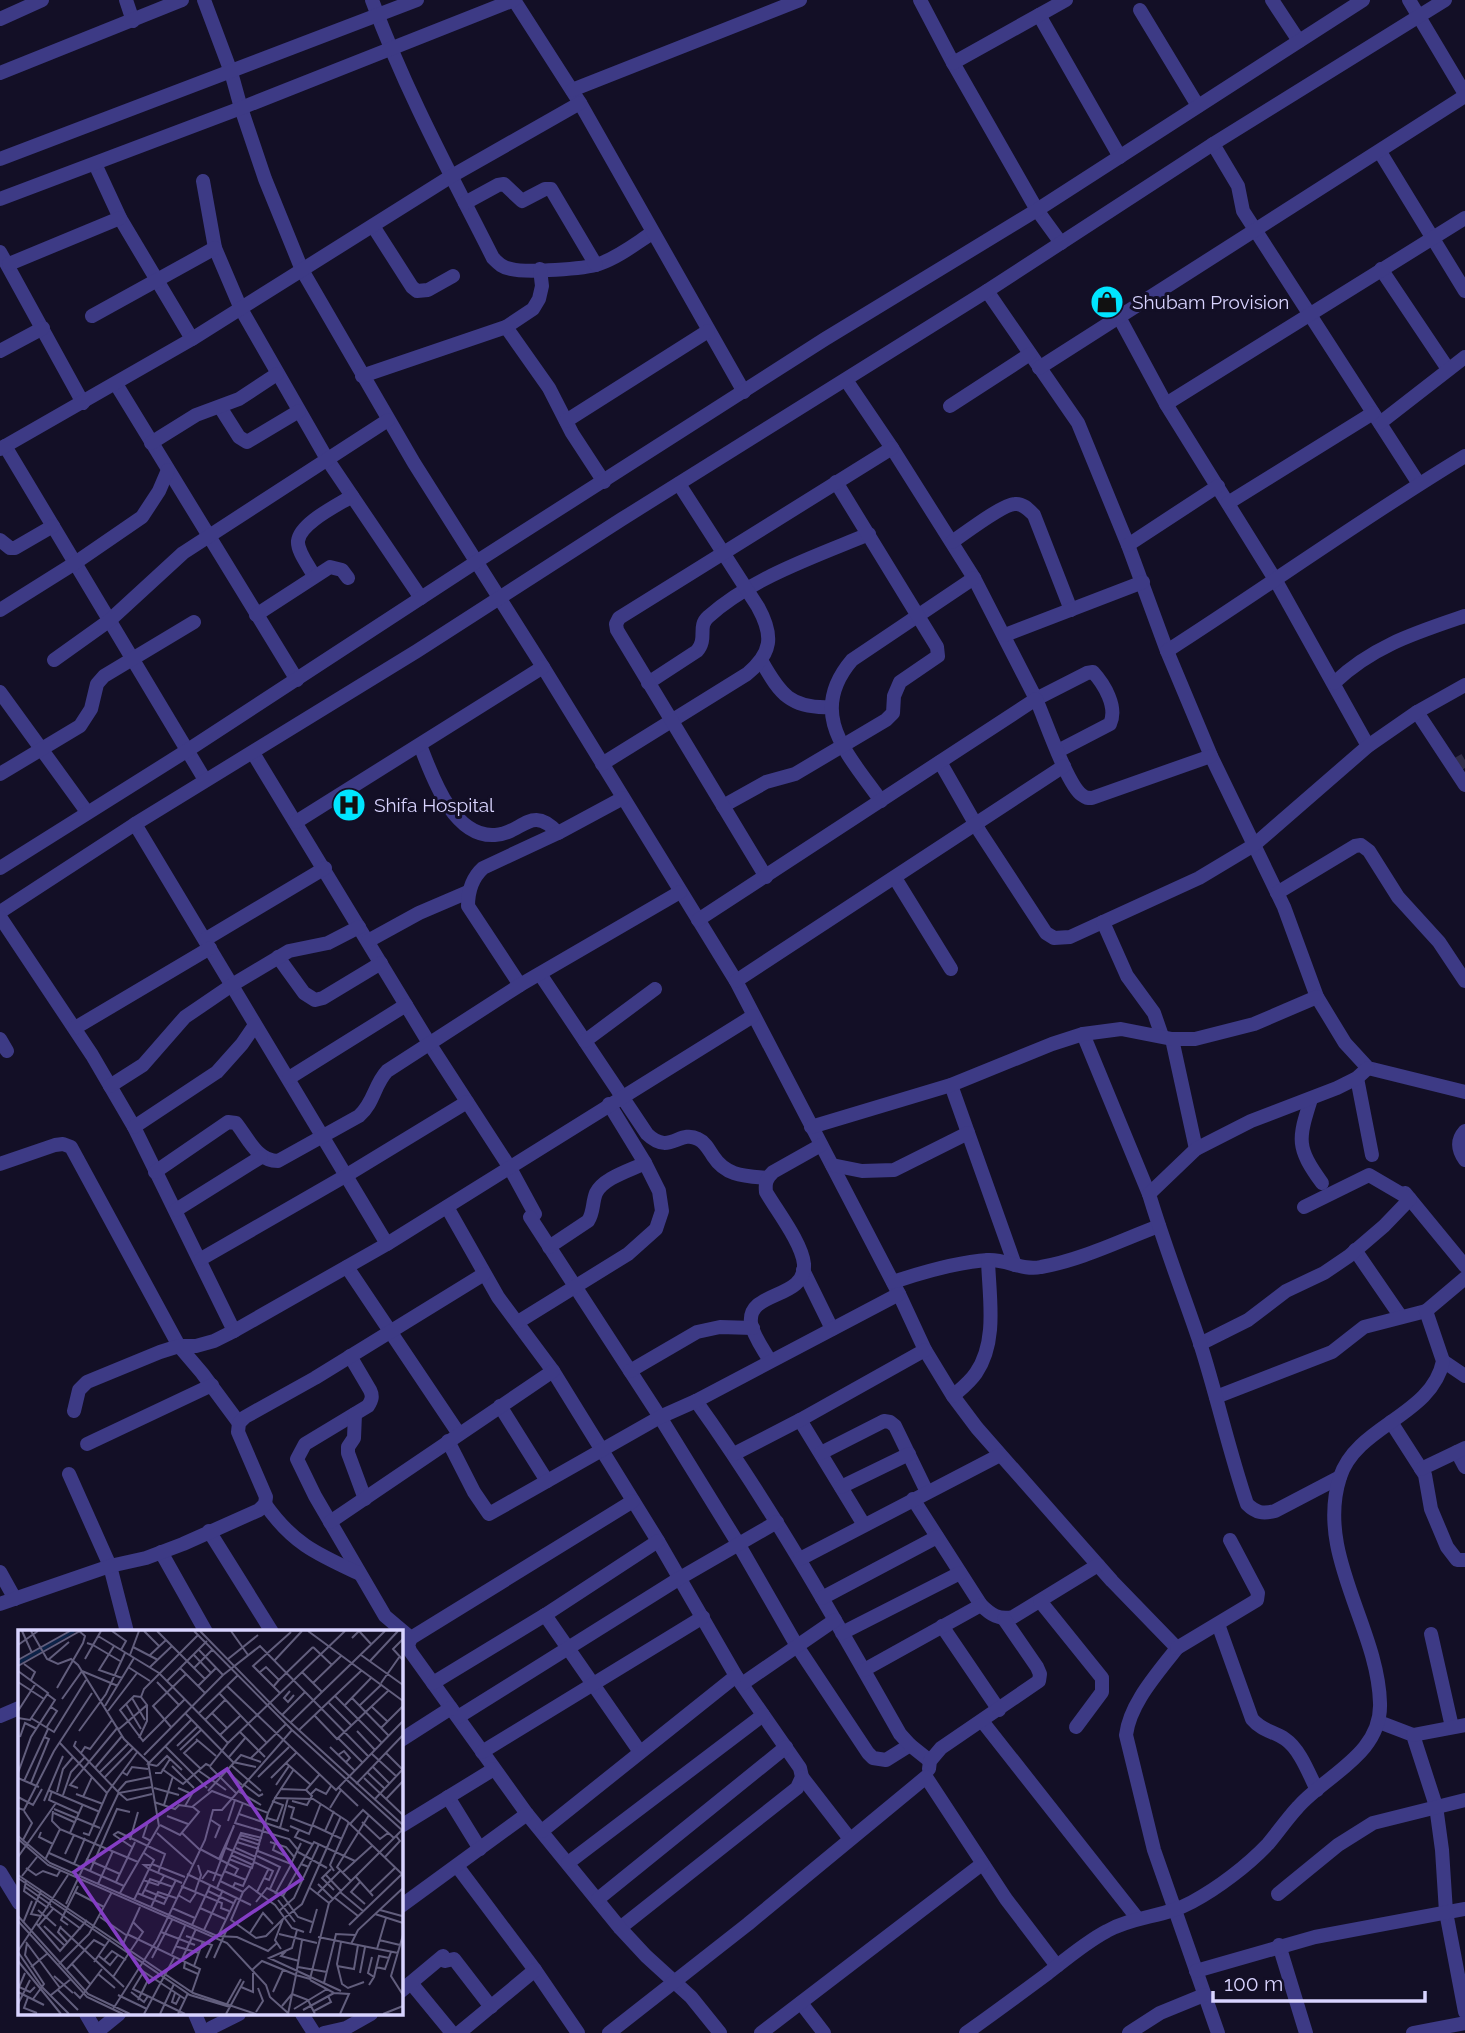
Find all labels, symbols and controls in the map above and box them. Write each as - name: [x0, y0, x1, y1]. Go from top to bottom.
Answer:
- shop icon: Shubam Provision: [1088, 283, 1126, 321]
- place label: Shubam Provision: [1132, 291, 1289, 313]
- hospital icon: Shifa Hospital: [330, 786, 368, 824]
- place label: Shifa Hospital: [374, 794, 495, 816]
- inset map: [18, 1630, 402, 2016]
- scale bar: [1213, 1960, 1425, 2004]
- text: 100 m: [1224, 1971, 1283, 1996]

